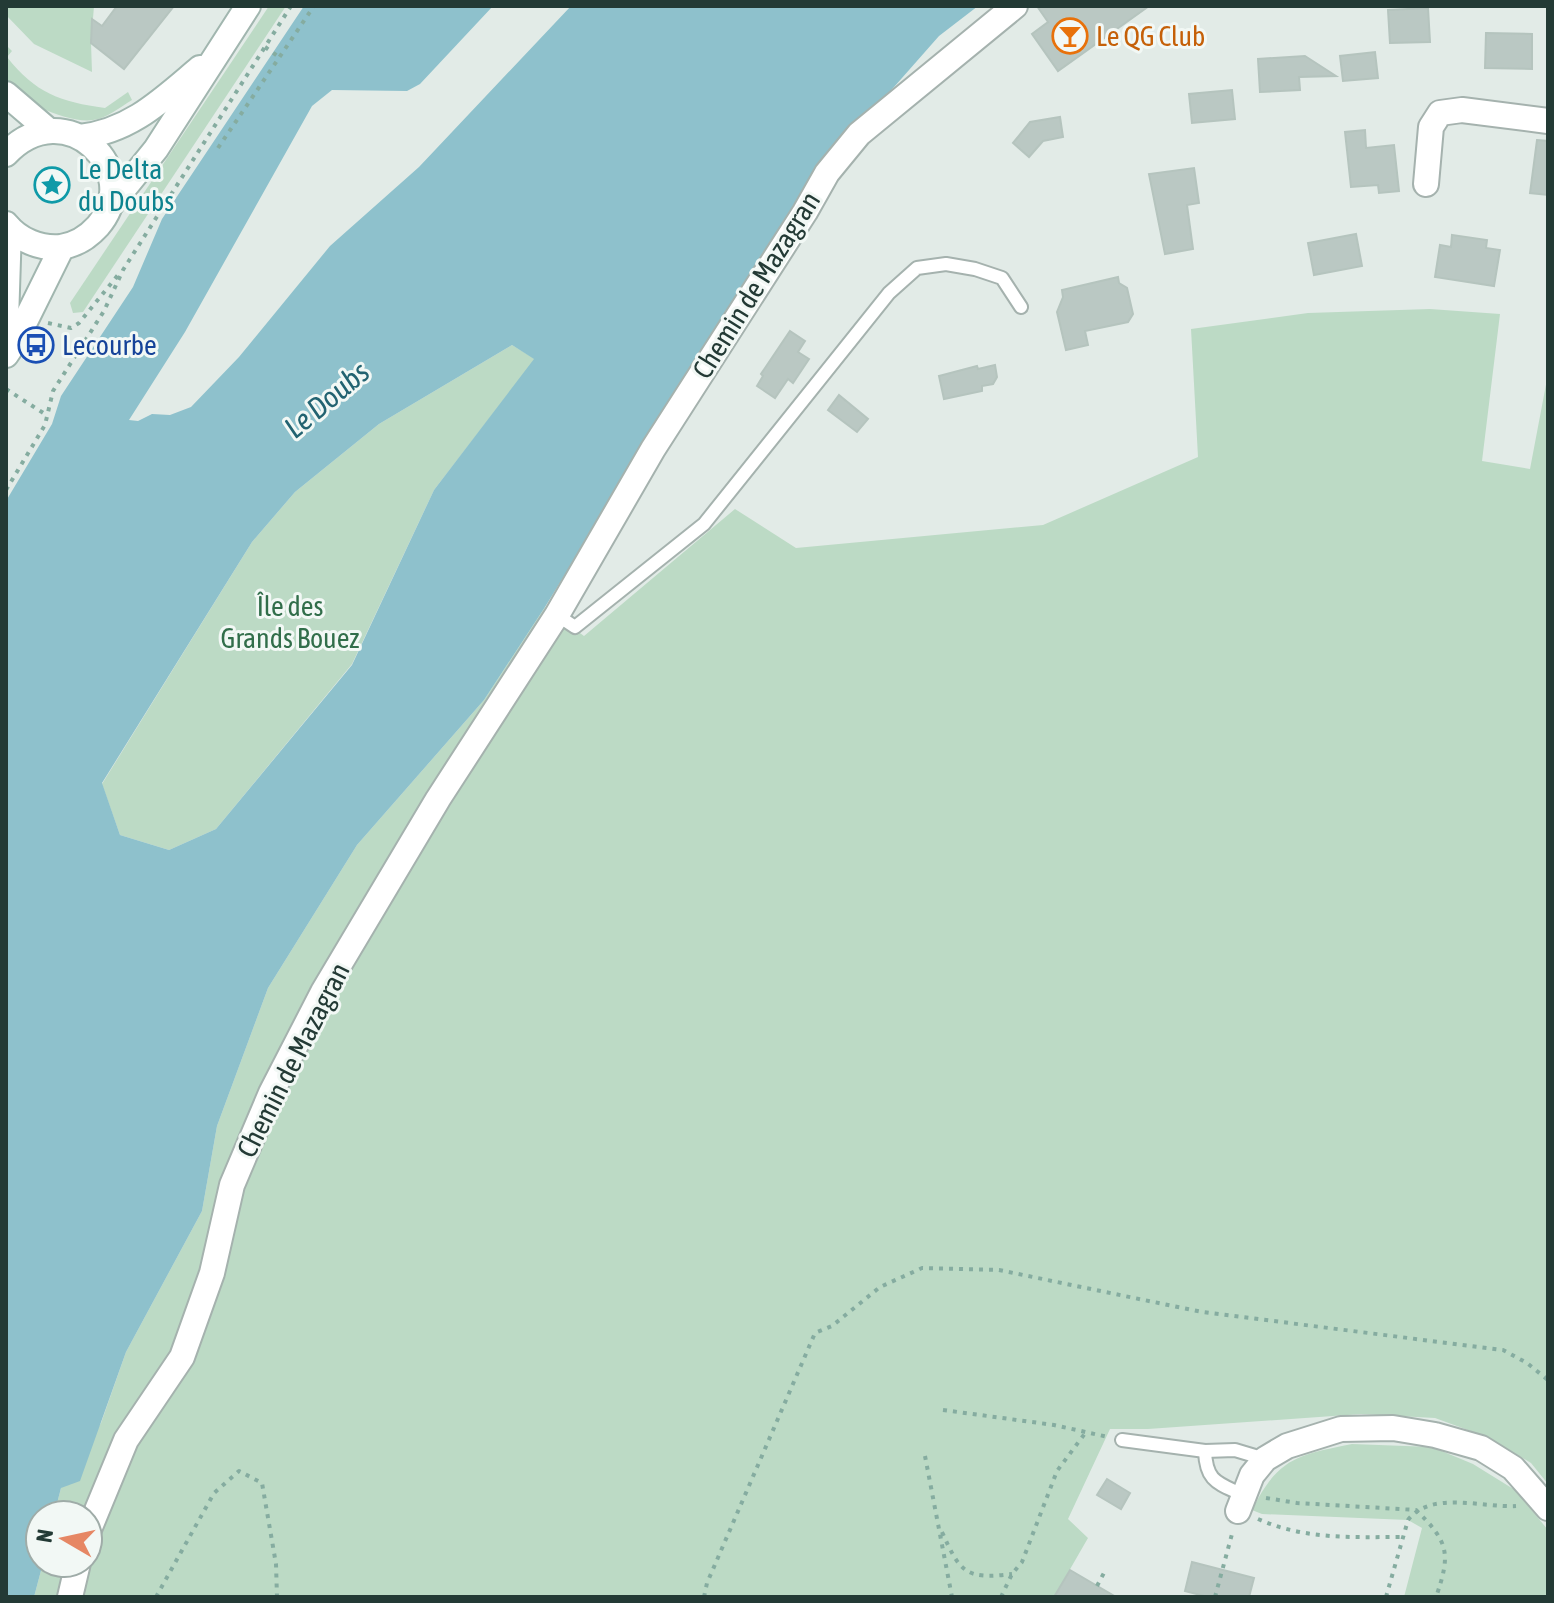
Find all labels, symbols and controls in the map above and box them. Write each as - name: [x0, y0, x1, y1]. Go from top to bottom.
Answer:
- bar icon: Le QG Club: [1051, 17, 1089, 55]
- place label: Le QG Club: [1096, 20, 1205, 52]
- place label: Le Delta du Doubs: [78, 153, 174, 217]
- place icon: Le Delta du Doubs: [33, 166, 71, 204]
- street label: Chemin de Mazagran: [686, 186, 826, 384]
- bus stop icon: Lecourbe: [17, 326, 55, 364]
- place label: Lecourbe: [62, 329, 157, 361]
- water label: Le Doubs: [277, 354, 375, 444]
- park label: Île des Grands Bouez: [221, 590, 359, 654]
- street label: Chemin de Mazagran: [230, 957, 356, 1163]
- north arrow: [24, 1499, 104, 1579]
- text: N: [30, 1527, 58, 1544]

